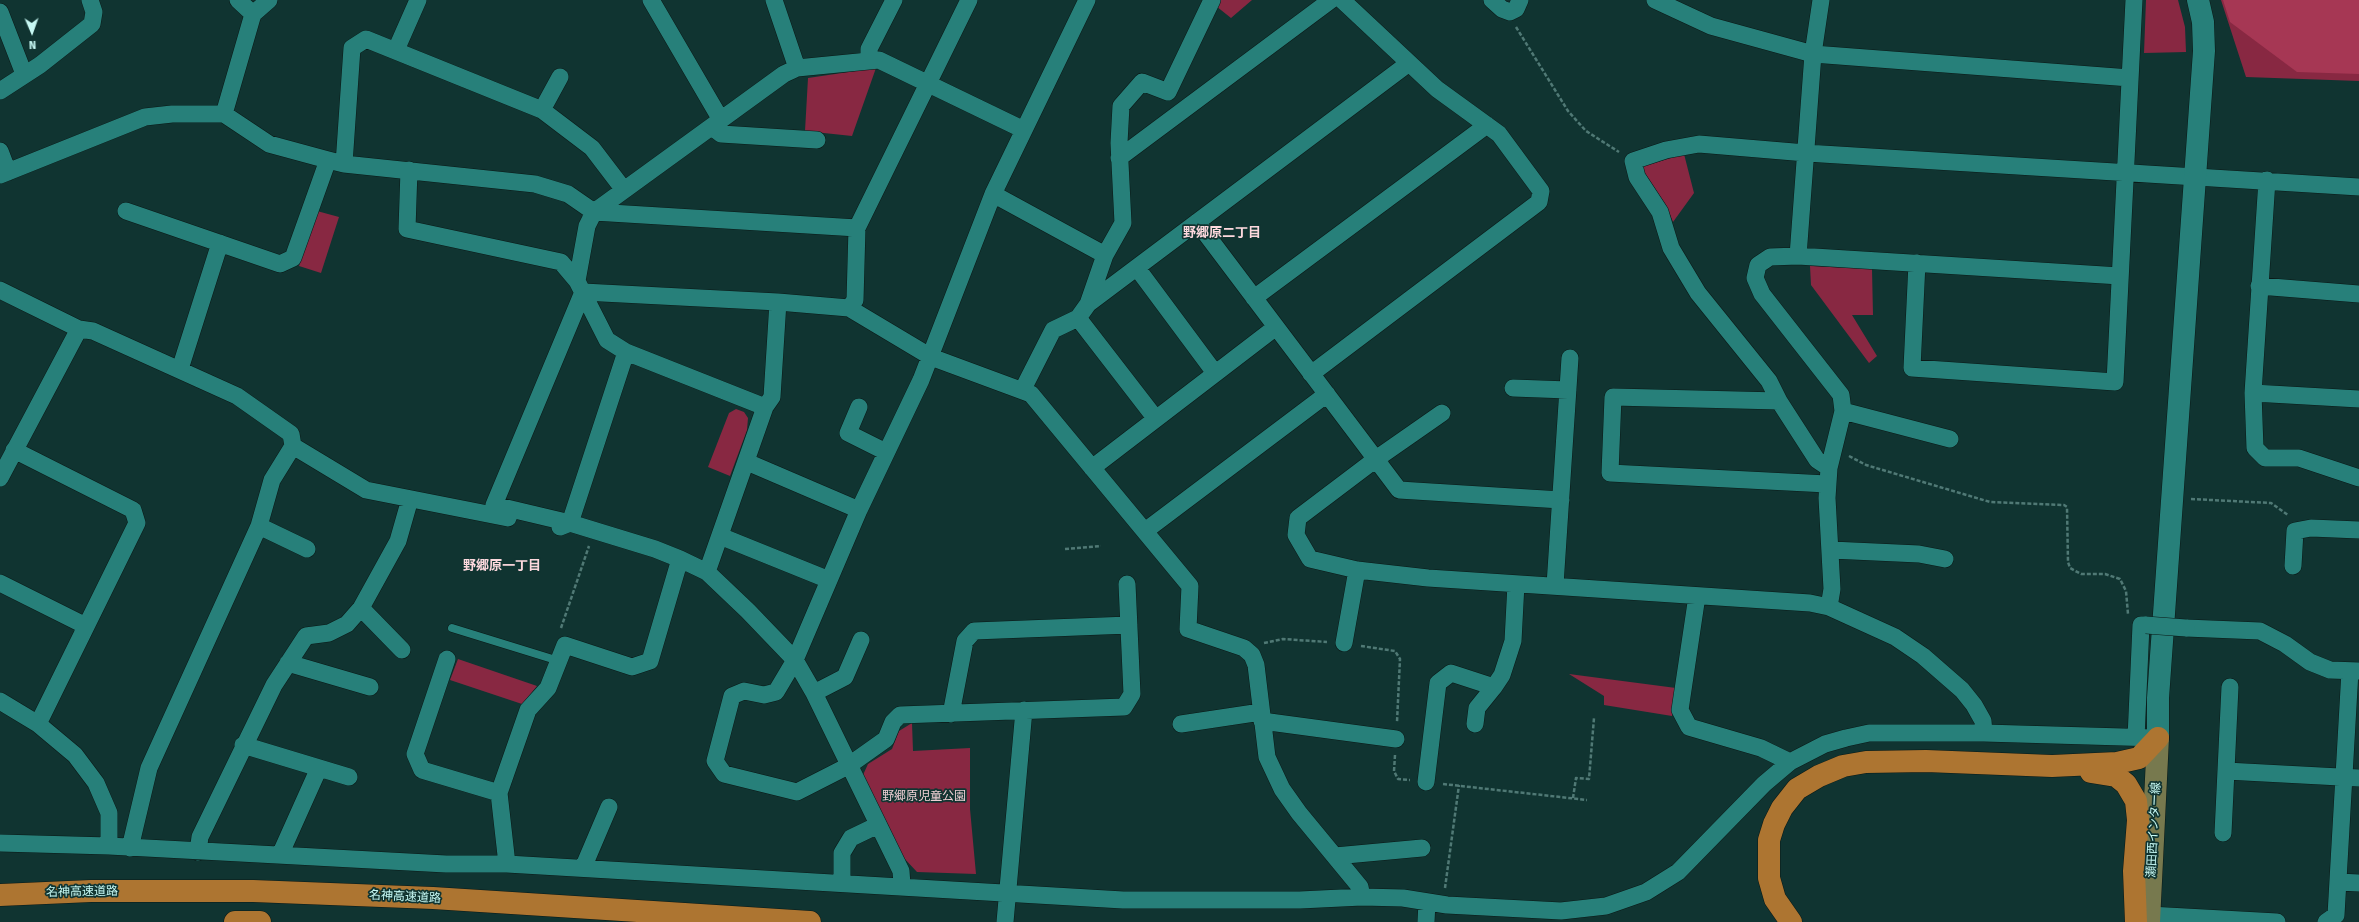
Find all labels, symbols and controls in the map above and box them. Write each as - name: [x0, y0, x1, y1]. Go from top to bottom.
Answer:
- north arrow: [12, 12, 52, 52]
- text: N: [29, 38, 36, 51]
- district label: 野郷原二丁目: [1183, 225, 1261, 241]
- district label: 野郷原一丁目: [463, 558, 541, 574]
- street label: 瀬田西インター線: [2144, 782, 2164, 878]
- park label: 野郷原児童公園: [882, 790, 966, 804]
- street label: 名神高速道路: [46, 884, 118, 900]
- street label: 名神高速道路: [369, 888, 441, 906]

